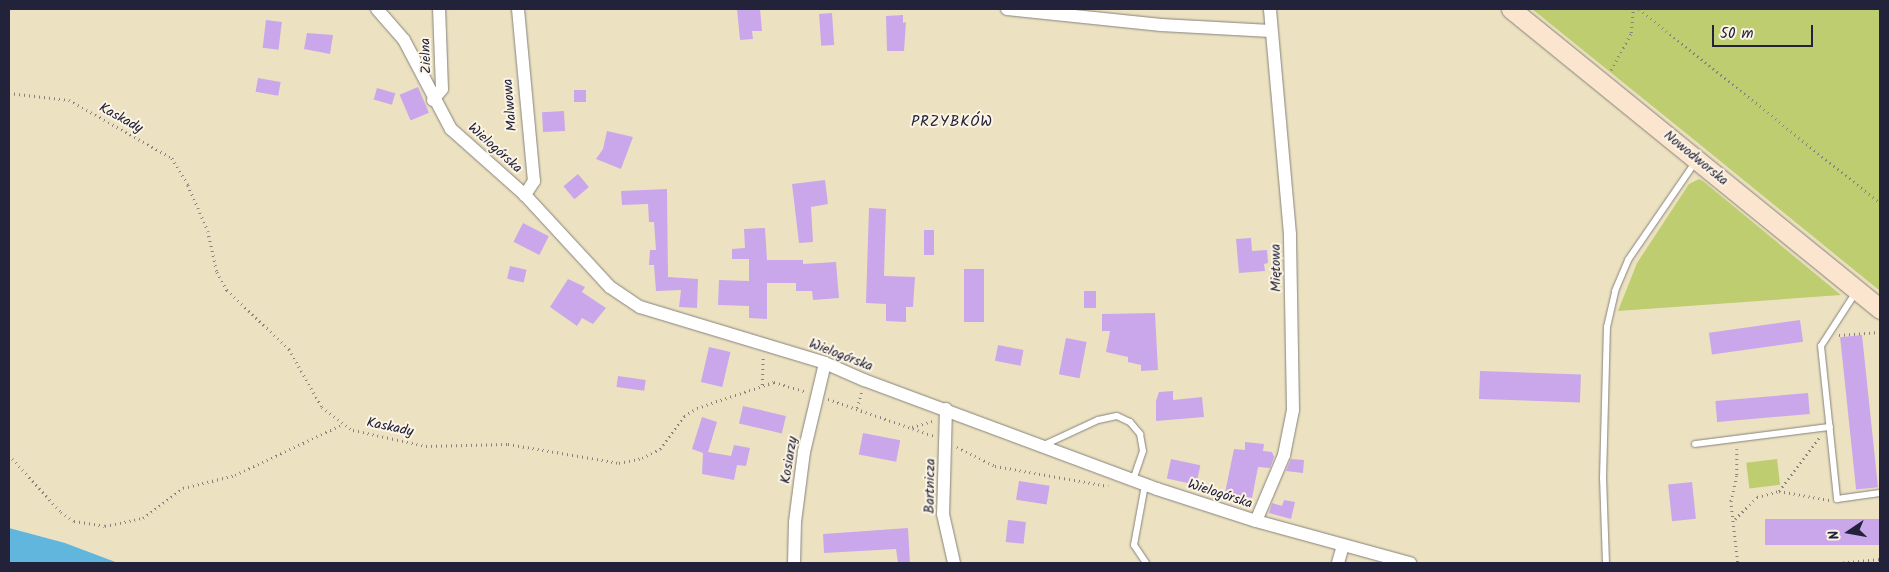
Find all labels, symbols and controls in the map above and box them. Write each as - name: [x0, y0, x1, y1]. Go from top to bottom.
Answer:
- scale bar: [1714, 15, 1815, 47]
- text: 50 m: [1720, 22, 1754, 46]
- street label: Zielna: [417, 38, 435, 74]
- street label: Malwowa: [499, 78, 521, 132]
- street label: Kaskady: [96, 99, 146, 137]
- district label: PRZYBKÓW: [910, 114, 994, 132]
- street label: Wielogórska: [464, 119, 526, 177]
- street label: Nowodworska: [1660, 127, 1732, 189]
- street label: Miętowa: [1267, 244, 1285, 292]
- street label: Wielogórska: [807, 335, 875, 375]
- street label: Kaskady: [365, 414, 415, 440]
- street label: Kosiarzy: [777, 435, 801, 485]
- street label: Bartnicza: [921, 458, 939, 514]
- street label: Wielogórska: [1186, 476, 1254, 512]
- north arrow: [1824, 507, 1874, 557]
- text: N: [1823, 529, 1846, 542]

